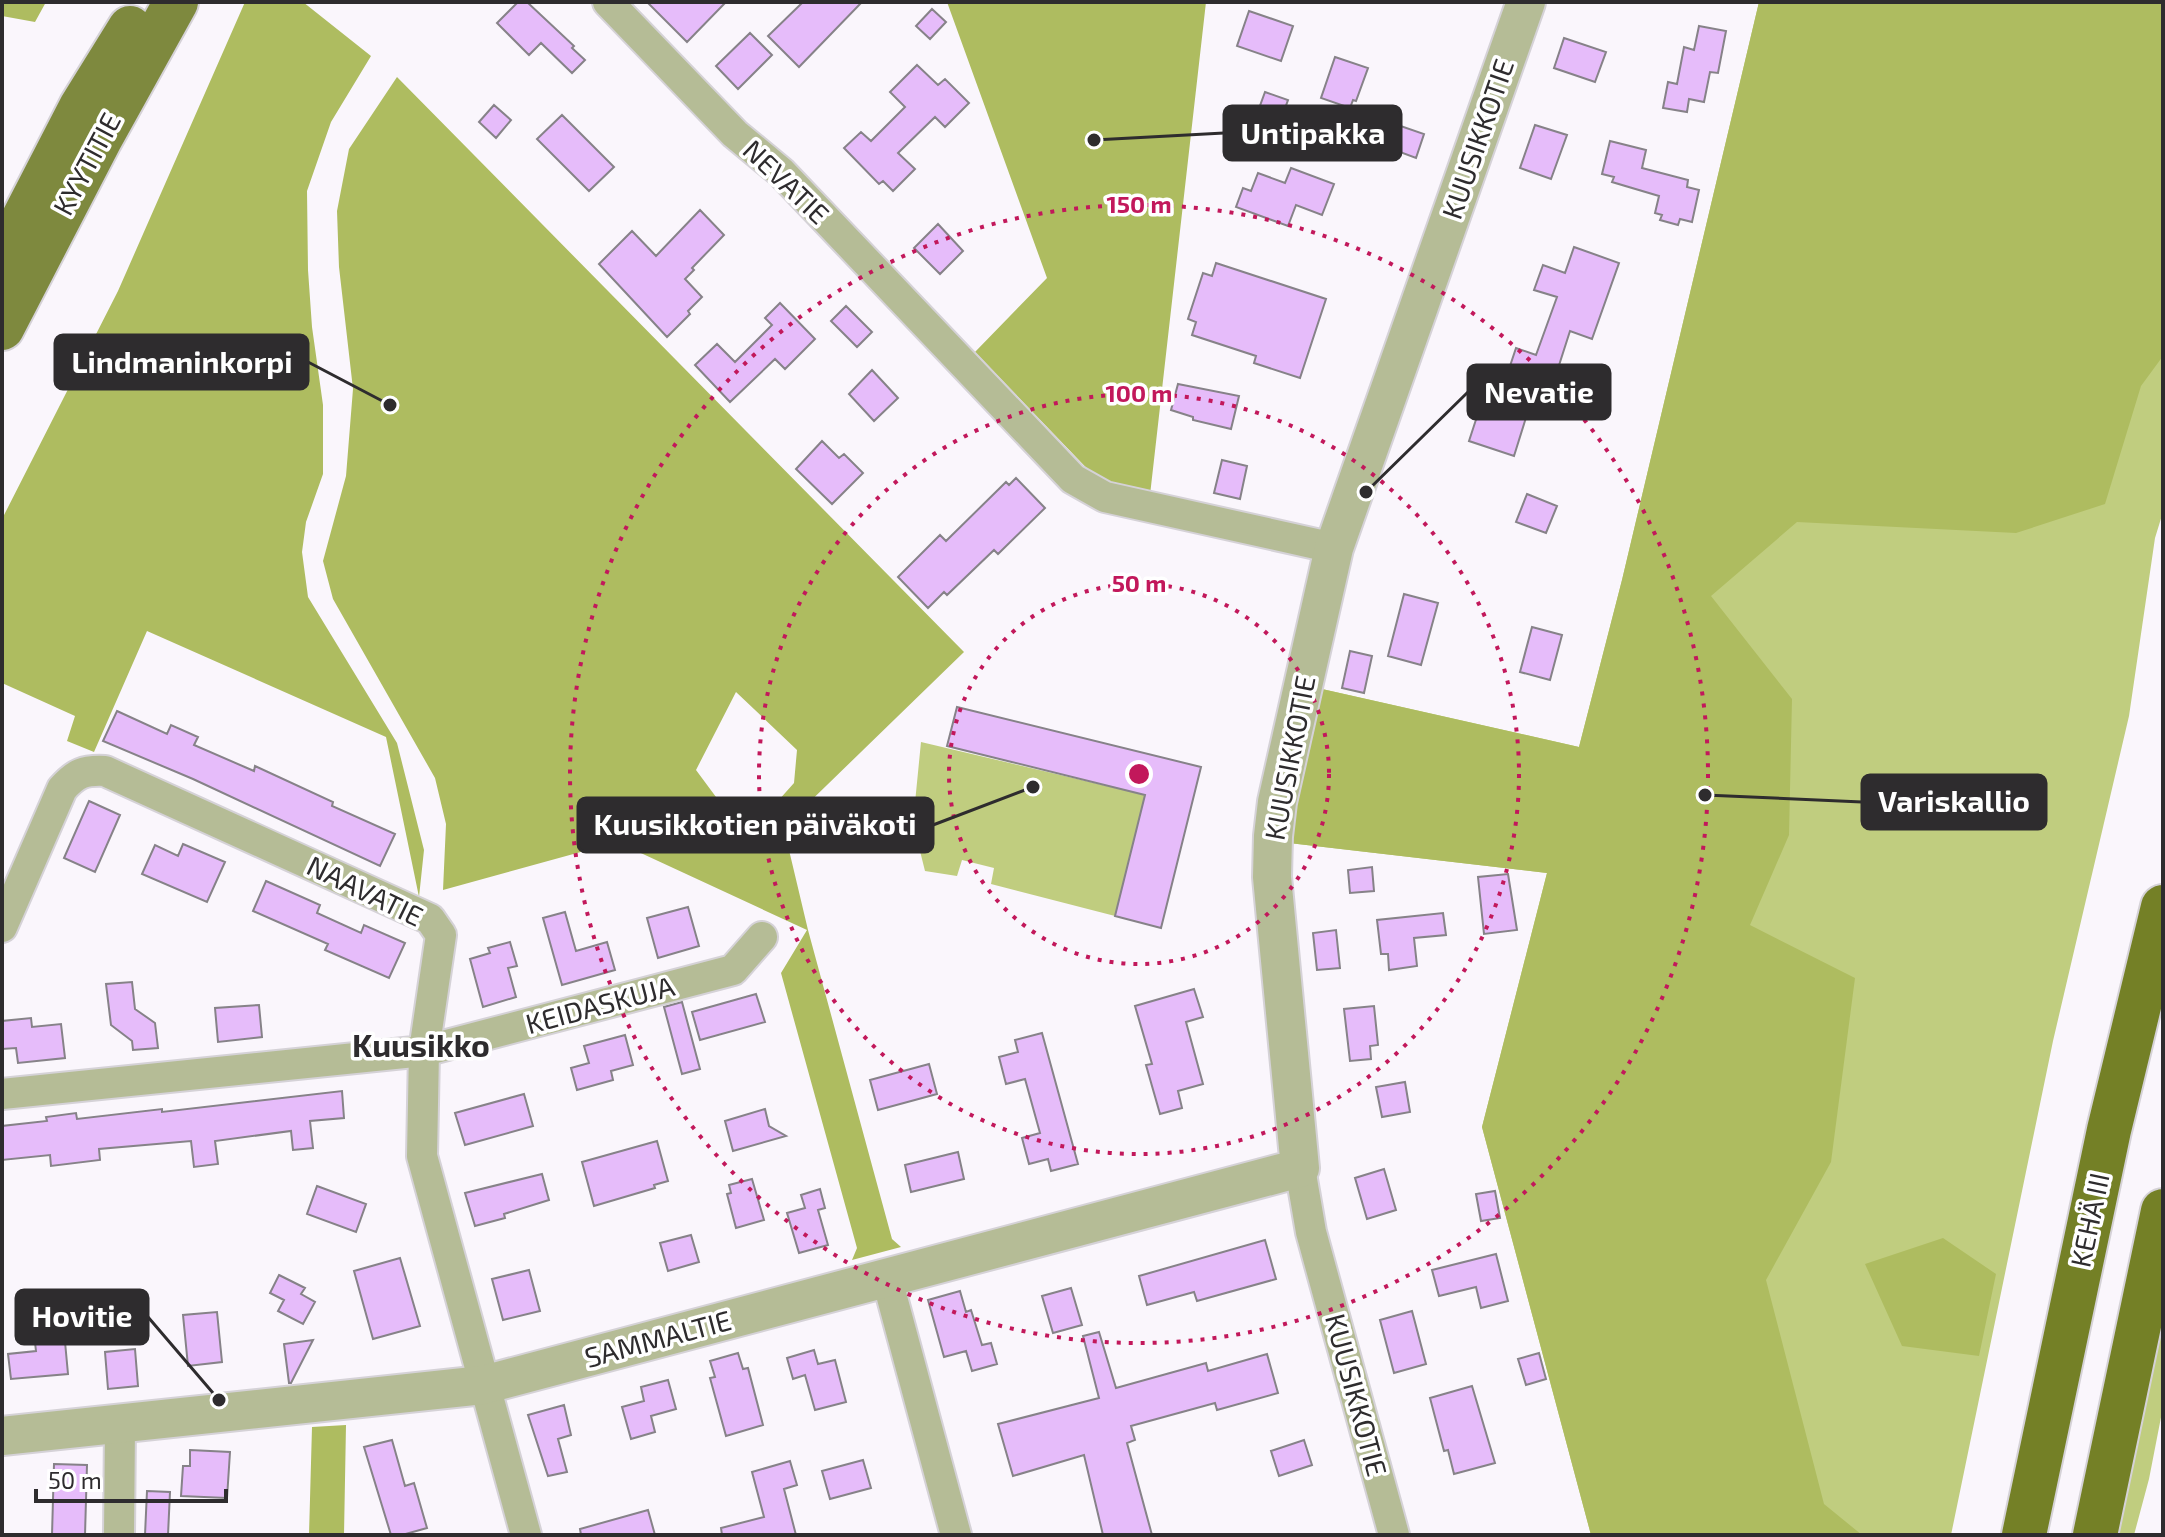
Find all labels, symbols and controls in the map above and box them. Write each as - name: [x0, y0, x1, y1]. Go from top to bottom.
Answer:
- street label: KUUSIKKOTIE: [1434, 54, 1520, 223]
- street label: KYYTITIE: [45, 106, 127, 221]
- callout: Untipakka: [1224, 106, 1401, 160]
- text: Untipakka: [1241, 114, 1385, 150]
- street label: NEVATIE: [737, 132, 837, 231]
- text: 150 m: [1106, 189, 1172, 218]
- callout: Lindmaninkorpi: [55, 335, 308, 389]
- text: Lindmaninkorpi: [71, 343, 293, 379]
- callout: Nevatie: [1468, 365, 1610, 419]
- text: Nevatie: [1484, 373, 1594, 409]
- text: 100 m: [1106, 378, 1172, 407]
- text: 50 m: [1112, 568, 1166, 597]
- street label: KUUSIKKOTIE: [1256, 673, 1322, 843]
- centre of rings: [1125, 760, 1153, 788]
- callout: Variskallio: [1862, 775, 2046, 829]
- text: Variskallio: [1878, 782, 2030, 818]
- callout: Kuusikkotien päiväkoti: [578, 798, 933, 852]
- text: Kuusikkotien päiväkoti: [594, 805, 916, 841]
- street label: NAAVATIE: [302, 847, 429, 933]
- street label: KEIDASKUJA: [522, 968, 678, 1040]
- district label: Kuusikko: [352, 1025, 490, 1063]
- street label: KEHÄ III: [2062, 1169, 2116, 1270]
- callout: Hovitie: [16, 1290, 148, 1344]
- text: Hovitie: [32, 1297, 132, 1333]
- street label: SAMMALTIE: [581, 1302, 735, 1374]
- street label: KUUSIKKOTIE: [1319, 1310, 1395, 1480]
- scale bar: [36, 1453, 226, 1503]
- text: 50 m: [48, 1465, 102, 1494]

